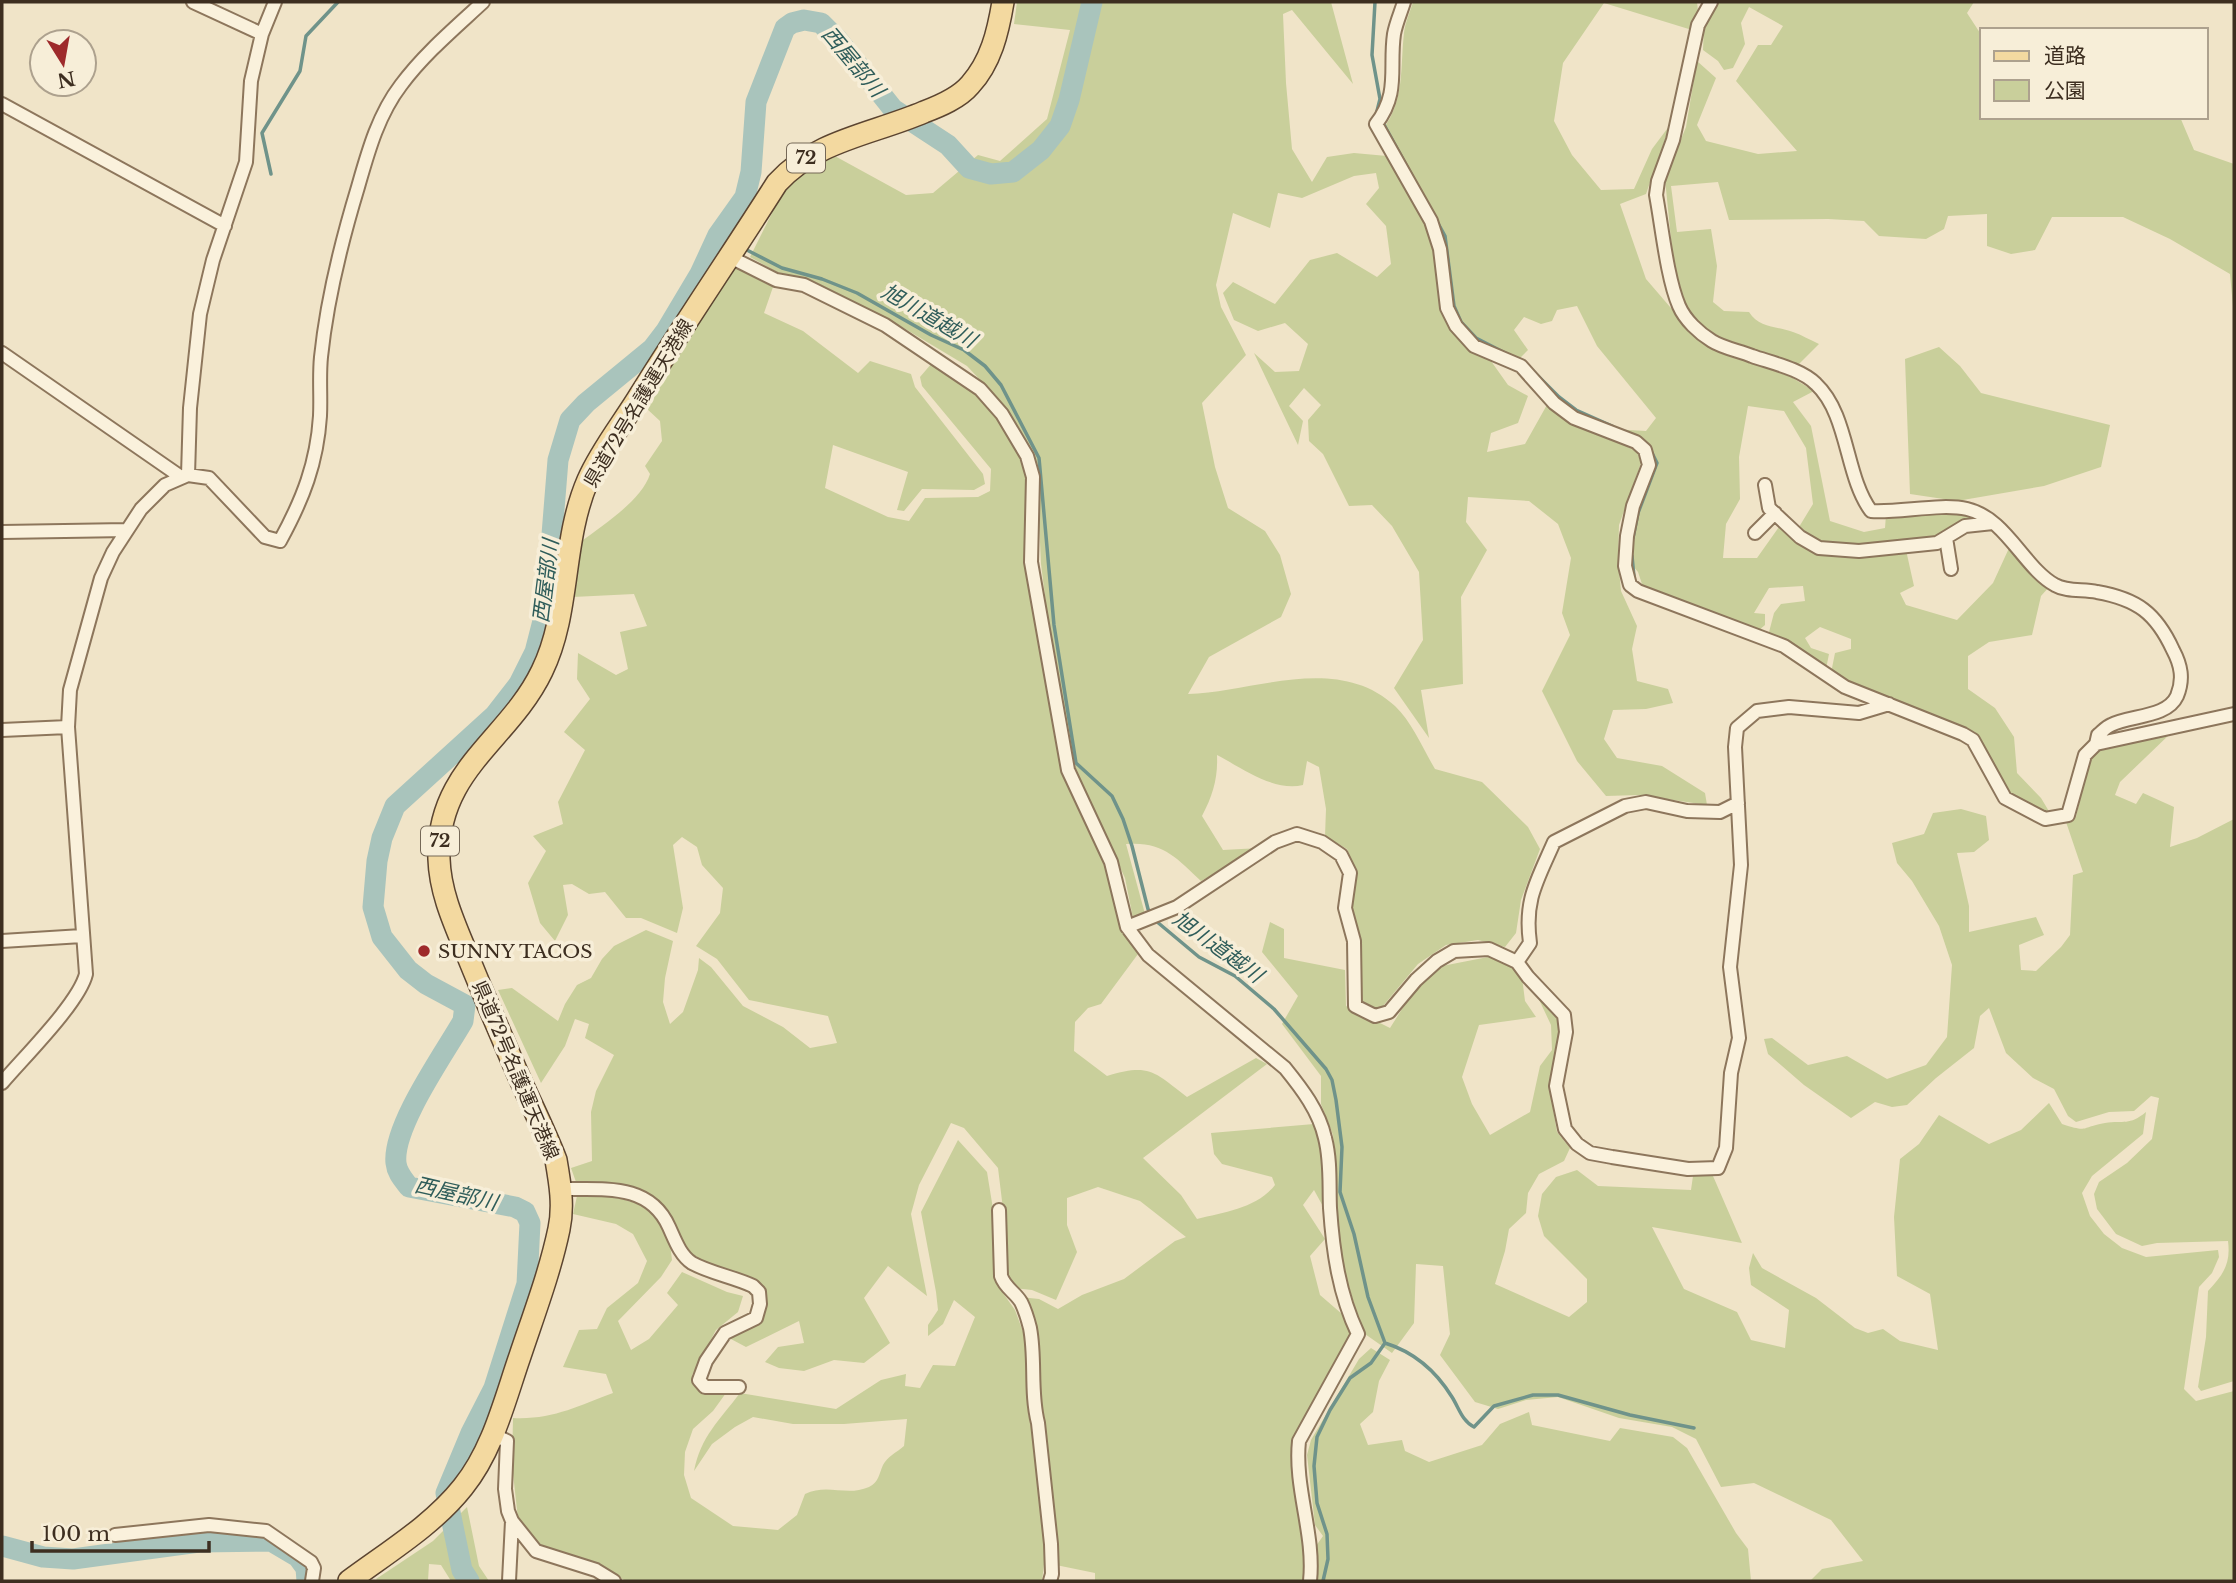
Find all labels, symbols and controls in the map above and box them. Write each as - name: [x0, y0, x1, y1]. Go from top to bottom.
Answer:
- water label: 西屋部川: [816, 21, 891, 104]
- north arrow: [28, 28, 98, 98]
- legend: [1980, 28, 2208, 119]
- text: 道路: [2044, 43, 2086, 69]
- text: N: [55, 66, 77, 92]
- text: 公園: [2044, 78, 2086, 104]
- road number: 72: [787, 144, 825, 173]
- water label: 旭川道越川: [877, 278, 983, 355]
- street label: 県道72号名護運天港線: [579, 315, 698, 492]
- water label: 西屋部川: [528, 536, 564, 624]
- road number: 72: [421, 826, 459, 856]
- water label: 旭川道越川: [1168, 906, 1270, 990]
- place label: SUNNY TACOS: [438, 940, 593, 963]
- marker: SUNNY TACOS: [416, 943, 432, 959]
- street label: 県道72号名護運天港線: [467, 977, 564, 1163]
- water label: 西屋部川: [412, 1172, 502, 1217]
- scale bar: [32, 1510, 208, 1554]
- text: 100 m: [42, 1521, 110, 1547]

